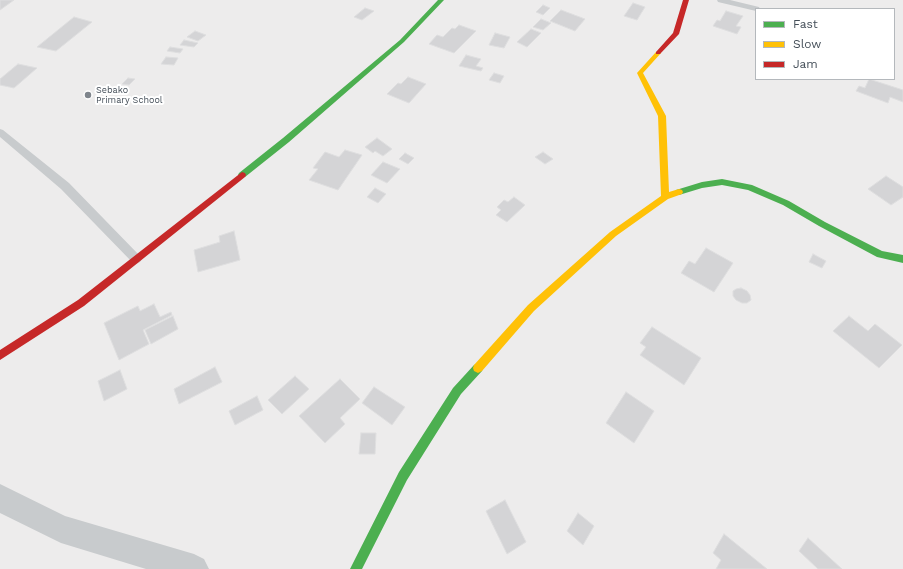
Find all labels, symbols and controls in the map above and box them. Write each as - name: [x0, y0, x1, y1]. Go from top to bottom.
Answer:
- legend: [755, 8, 895, 80]
- text: Fast: [793, 17, 818, 31]
- text: Slow: [793, 37, 821, 51]
- text: Jam: [793, 57, 818, 71]
- place label: Sebako Primary School: [96, 85, 163, 106]
- marker: Sebako Primary School: [83, 90, 93, 100]

